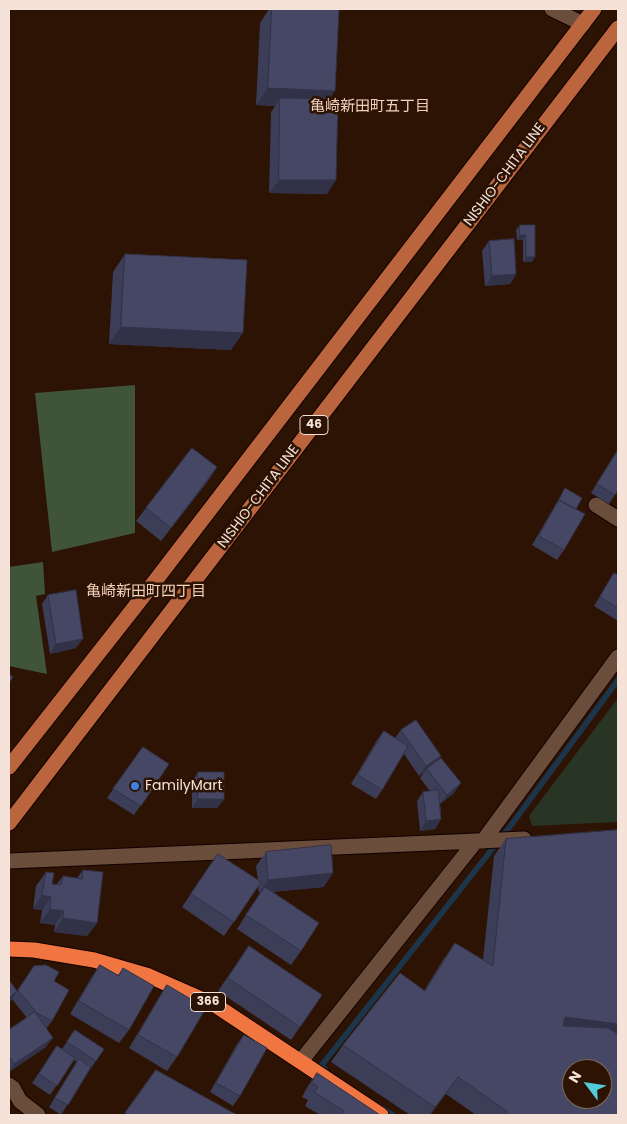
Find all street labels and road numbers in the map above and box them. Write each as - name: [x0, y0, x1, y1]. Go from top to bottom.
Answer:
- street label: NISHIO-CHITA LINE: [461, 120, 549, 230]
- road number: 46: [300, 416, 328, 434]
- street label: NISHIO-CHITA LINE: [215, 442, 303, 552]
- road number: 366: [190, 992, 226, 1012]

